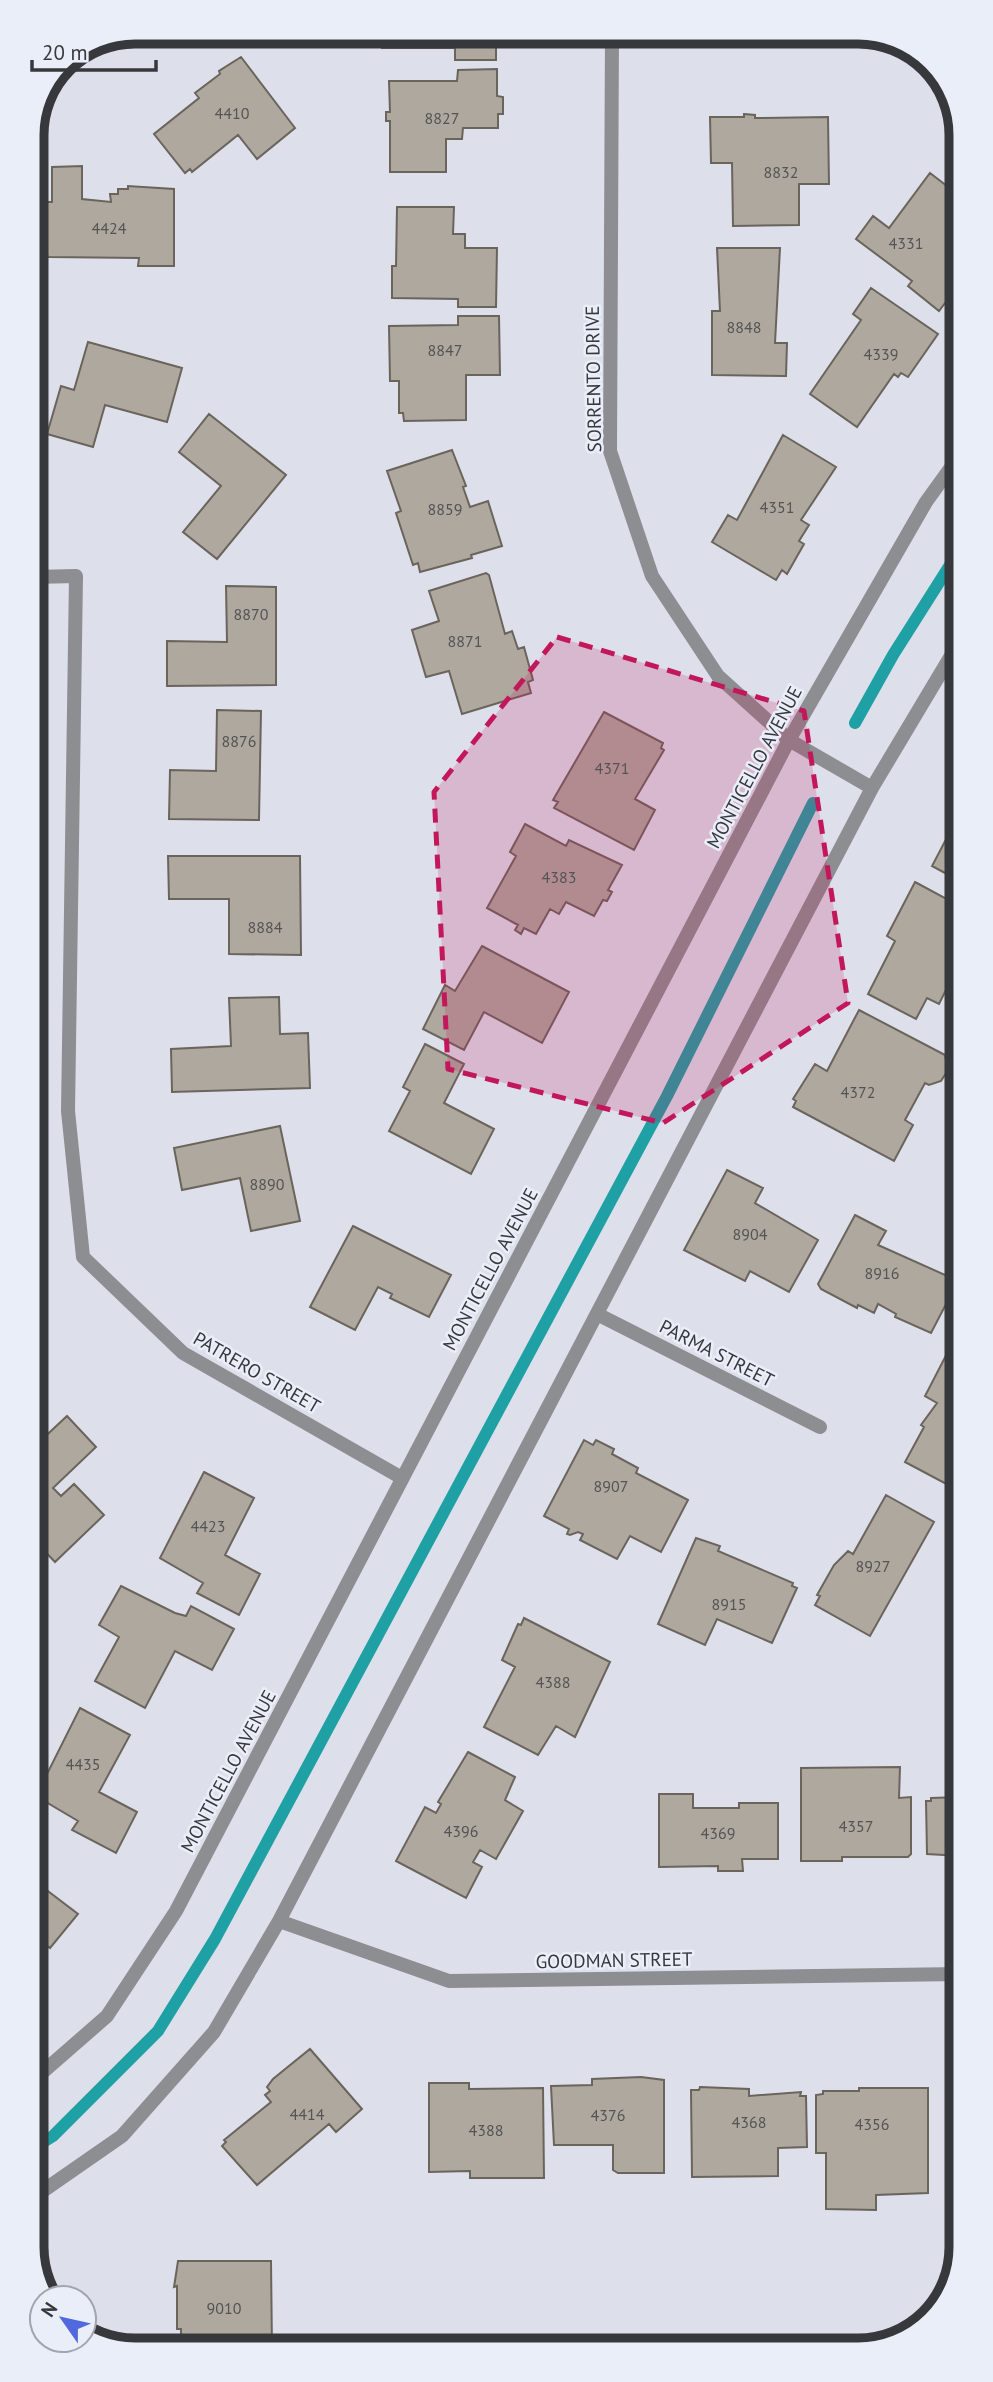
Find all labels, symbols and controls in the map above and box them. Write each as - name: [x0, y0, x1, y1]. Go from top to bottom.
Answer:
- scale bar: [32, 28, 156, 72]
- text: 20 m: [42, 39, 88, 66]
- house number: 4410: [215, 103, 250, 123]
- house number: 8827: [425, 108, 459, 128]
- house number: 8832: [764, 162, 798, 182]
- house number: 4424: [92, 218, 127, 238]
- house number: 4331: [889, 233, 923, 253]
- street label: SORRENTO DRIVE: [580, 305, 606, 453]
- house number: 8848: [727, 317, 761, 337]
- house number: 8847: [428, 340, 462, 360]
- house number: 4339: [864, 344, 898, 364]
- house number: 4351: [760, 497, 794, 517]
- house number: 8859: [428, 499, 462, 519]
- house number: 8870: [234, 604, 269, 624]
- house number: 8871: [448, 631, 482, 651]
- street label: MONTICELLO AVENUE: [701, 682, 807, 852]
- house number: 8876: [222, 731, 256, 751]
- house number: 4371: [595, 758, 629, 778]
- house number: 4383: [542, 867, 576, 887]
- house number: 8884: [248, 917, 283, 937]
- house number: 4372: [841, 1082, 875, 1102]
- house number: 8890: [250, 1174, 285, 1194]
- street label: MONTICELLO AVENUE: [437, 1184, 543, 1354]
- house number: 8904: [733, 1224, 768, 1244]
- house number: 8916: [865, 1263, 899, 1283]
- street label: PARMA STREET: [656, 1314, 779, 1392]
- street label: PATRERO STREET: [189, 1326, 325, 1418]
- house number: 8907: [594, 1476, 628, 1496]
- house number: 4423: [191, 1516, 225, 1536]
- house number: 8927: [856, 1556, 890, 1576]
- house number: 8915: [712, 1594, 746, 1614]
- house number: 4388: [536, 1672, 570, 1692]
- street label: MONTICELLO AVENUE: [175, 1686, 281, 1856]
- house number: 4435: [66, 1754, 100, 1774]
- house number: 4357: [839, 1816, 873, 1836]
- house number: 4396: [444, 1821, 478, 1841]
- house number: 4369: [701, 1823, 735, 1843]
- street label: GOODMAN STREET: [535, 1947, 693, 1973]
- house number: 4414: [290, 2104, 325, 2124]
- house number: 4376: [591, 2105, 625, 2125]
- house number: 4368: [732, 2112, 766, 2132]
- house number: 4356: [855, 2114, 889, 2134]
- house number: 4388: [469, 2120, 503, 2140]
- north arrow: [28, 2284, 98, 2354]
- text: N: [35, 2298, 62, 2321]
- house number: 9010: [207, 2298, 242, 2318]

